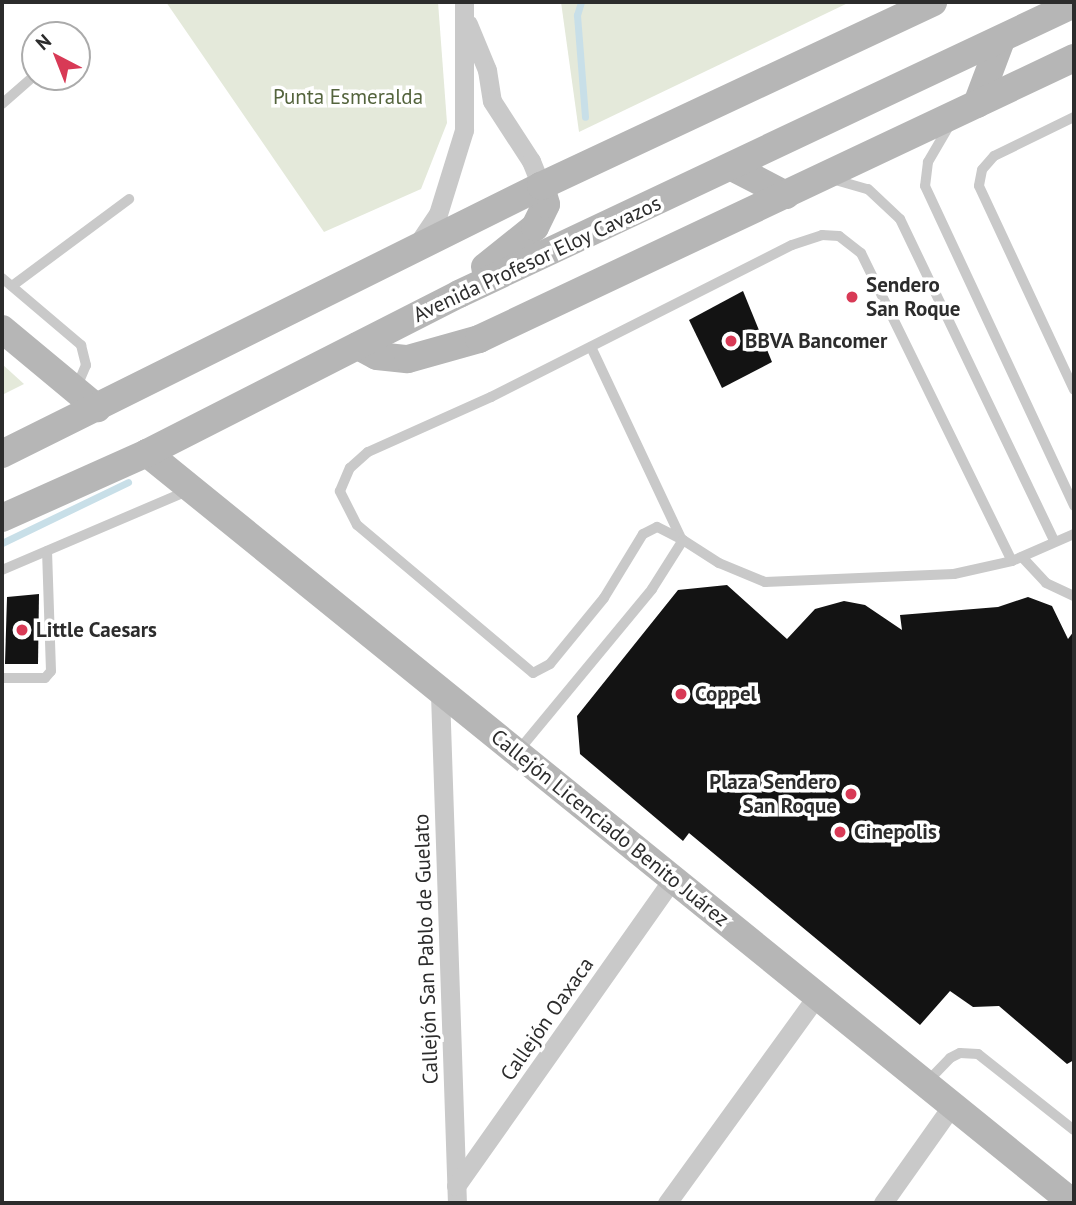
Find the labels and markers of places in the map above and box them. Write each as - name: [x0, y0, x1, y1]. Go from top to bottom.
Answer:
- place label: Sendero San Roque: [866, 272, 960, 322]
- marker: Sendero San Roque: [844, 289, 860, 305]
- place label: BBVA Bancomer: [745, 328, 888, 354]
- marker: BBVA Bancomer: [723, 333, 739, 349]
- place label: Little Caesars: [36, 617, 157, 643]
- marker: Little Caesars: [14, 622, 30, 638]
- place label: Coppel: [695, 681, 757, 707]
- marker: Coppel: [673, 686, 689, 702]
- place label: Plaza Sendero San Roque: [709, 769, 837, 819]
- marker: Plaza Sendero San Roque: [843, 786, 859, 802]
- place label: Cinepolis: [854, 819, 937, 845]
- marker: Cinepolis: [832, 824, 848, 840]

